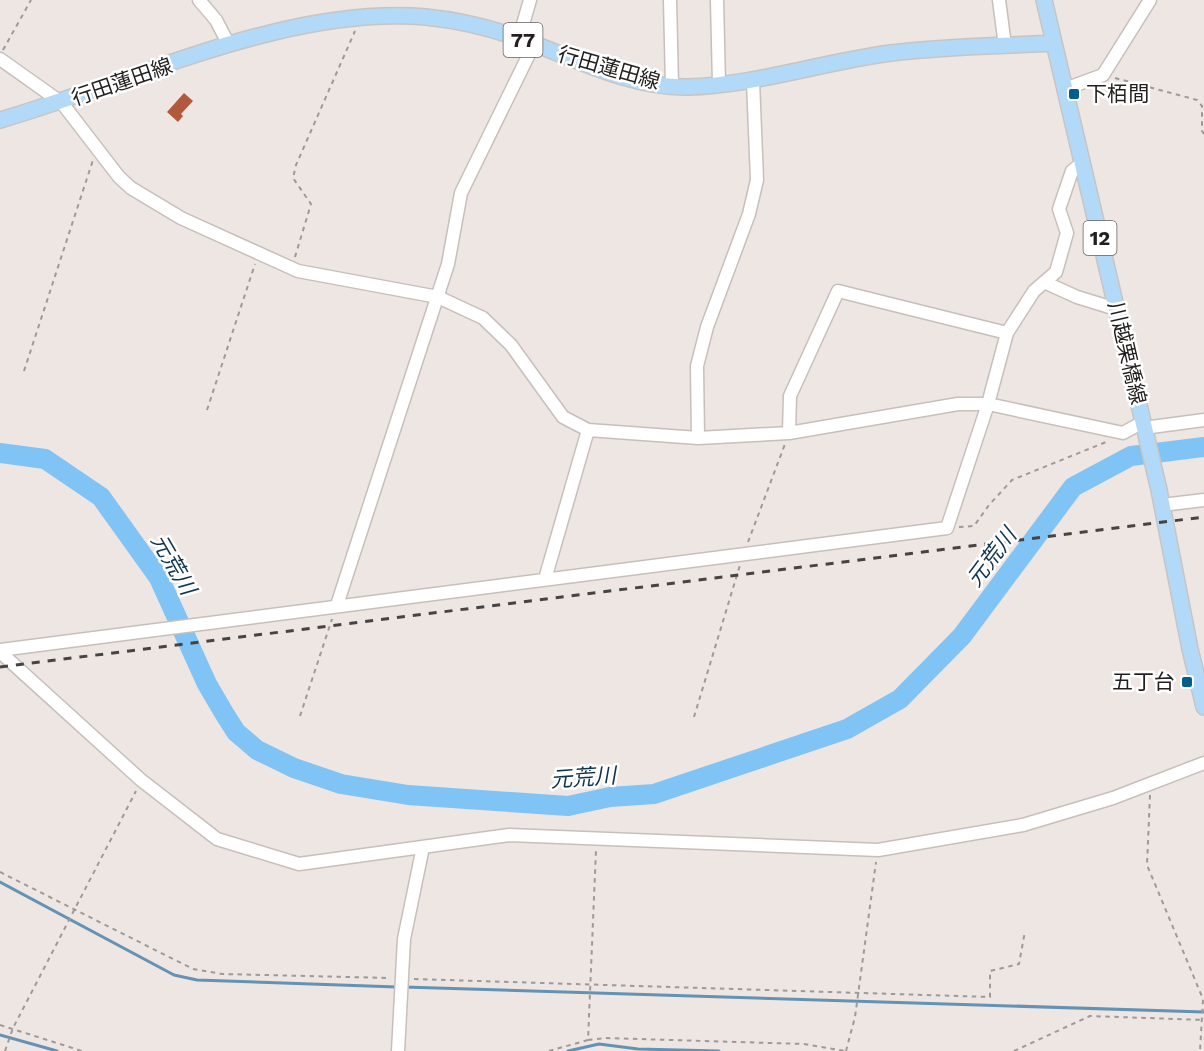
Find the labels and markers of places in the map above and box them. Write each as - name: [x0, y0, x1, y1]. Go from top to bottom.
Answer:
- place label: 下栢間: [1086, 81, 1149, 106]
- marker: 下栢間: [1067, 87, 1081, 101]
- place label: 五丁台: [1112, 669, 1175, 694]
- marker: 五丁台: [1180, 675, 1194, 689]

